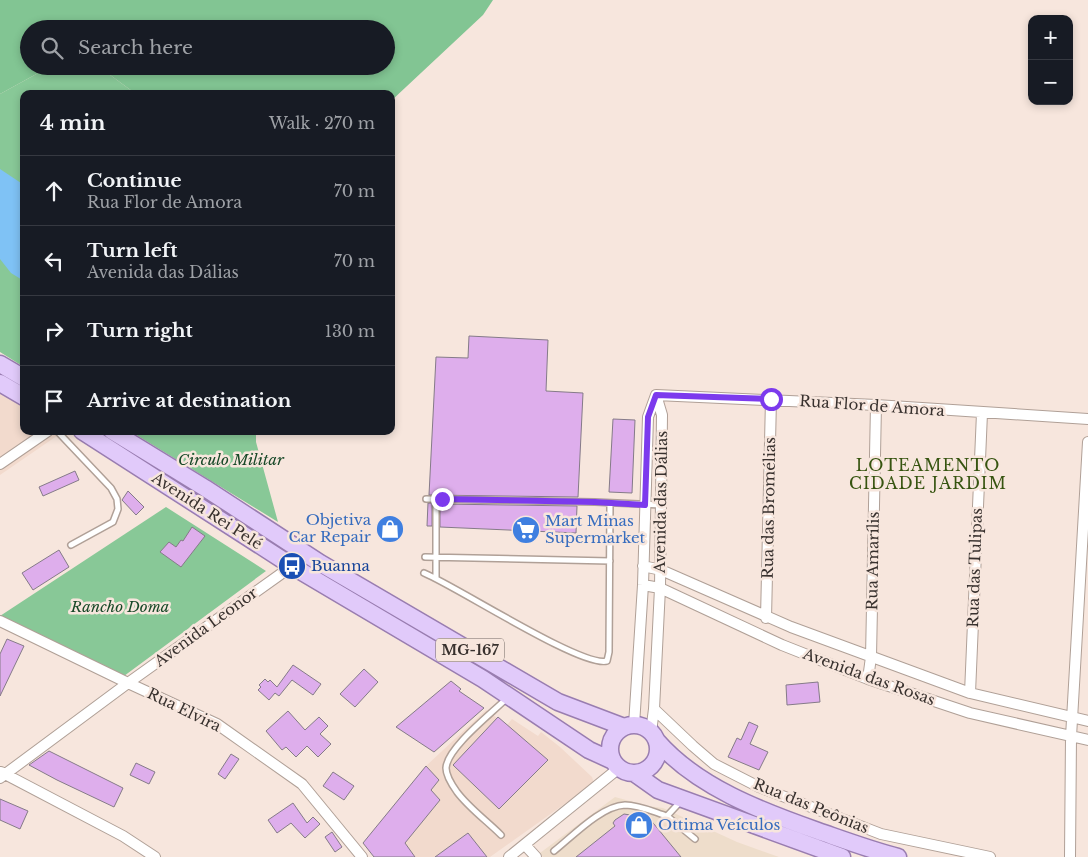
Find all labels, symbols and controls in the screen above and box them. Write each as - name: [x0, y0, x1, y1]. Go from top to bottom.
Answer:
- map controls: [1028, 15, 1073, 105]
- button: +: [1028, 15, 1073, 60]
- search box: [20, 20, 395, 75]
- icon: search: [38, 34, 66, 62]
- text: Search here: [78, 36, 193, 59]
- button: −: [1028, 60, 1073, 105]
- text: 4 min: [40, 110, 106, 136]
- text: Walk · 270 m: [269, 113, 375, 133]
- text: Continue: [87, 169, 182, 192]
- icon: ahead: [40, 177, 68, 205]
- text: 70 m: [334, 181, 375, 201]
- text: Rua Flor de Amora: [87, 192, 242, 212]
- text: Turn left: [87, 239, 178, 262]
- icon: left: [40, 247, 68, 275]
- text: 70 m: [334, 251, 375, 271]
- text: Avenida das Dálias: [87, 262, 239, 282]
- icon: right: [40, 317, 68, 345]
- text: Turn right: [87, 319, 193, 342]
- text: 130 m: [325, 321, 375, 341]
- icon: arrive: [40, 387, 68, 415]
- route start: [760, 388, 783, 411]
- text: Arrive at destination: [87, 389, 291, 412]
- street label: Rua Flor de Amora: [799, 391, 946, 420]
- street label: Avenida das Dálias: [650, 431, 671, 574]
- street label: Rua das Bromélias: [758, 437, 779, 579]
- park label: Circulo Militar: [178, 450, 285, 469]
- district label: LOTEAMENTO CIDADE JARDIM: [849, 455, 1007, 493]
- street label: Avenida Rei Pelé: [148, 467, 266, 553]
- route end: [431, 488, 454, 511]
- street label: Rua das Tulipas: [963, 508, 986, 628]
- place label: Objetiva Car Repair: [289, 510, 372, 546]
- place label: Mart Minas Supermarket: [545, 511, 646, 547]
- street label: Rua Amarílis: [862, 511, 883, 611]
- shop icon: Objetiva Car Repair: [375, 514, 405, 544]
- supermarket icon: Mart Minas Supermarket: [511, 515, 541, 545]
- bus stop icon: Buanna: [277, 551, 307, 581]
- place label: Buanna: [311, 556, 370, 575]
- street label: Avenida Leonor: [150, 582, 262, 671]
- park label: Rancho Doma: [70, 597, 169, 616]
- road number: MG-167: [436, 638, 504, 662]
- street label: Avenida das Rosas: [800, 643, 938, 709]
- street label: Rua Elvira: [144, 684, 225, 736]
- street label: Rua das Peônias: [751, 774, 872, 837]
- shop icon: Ottima Veículos: [624, 810, 654, 840]
- place label: Ottima Veículos: [658, 815, 781, 834]

